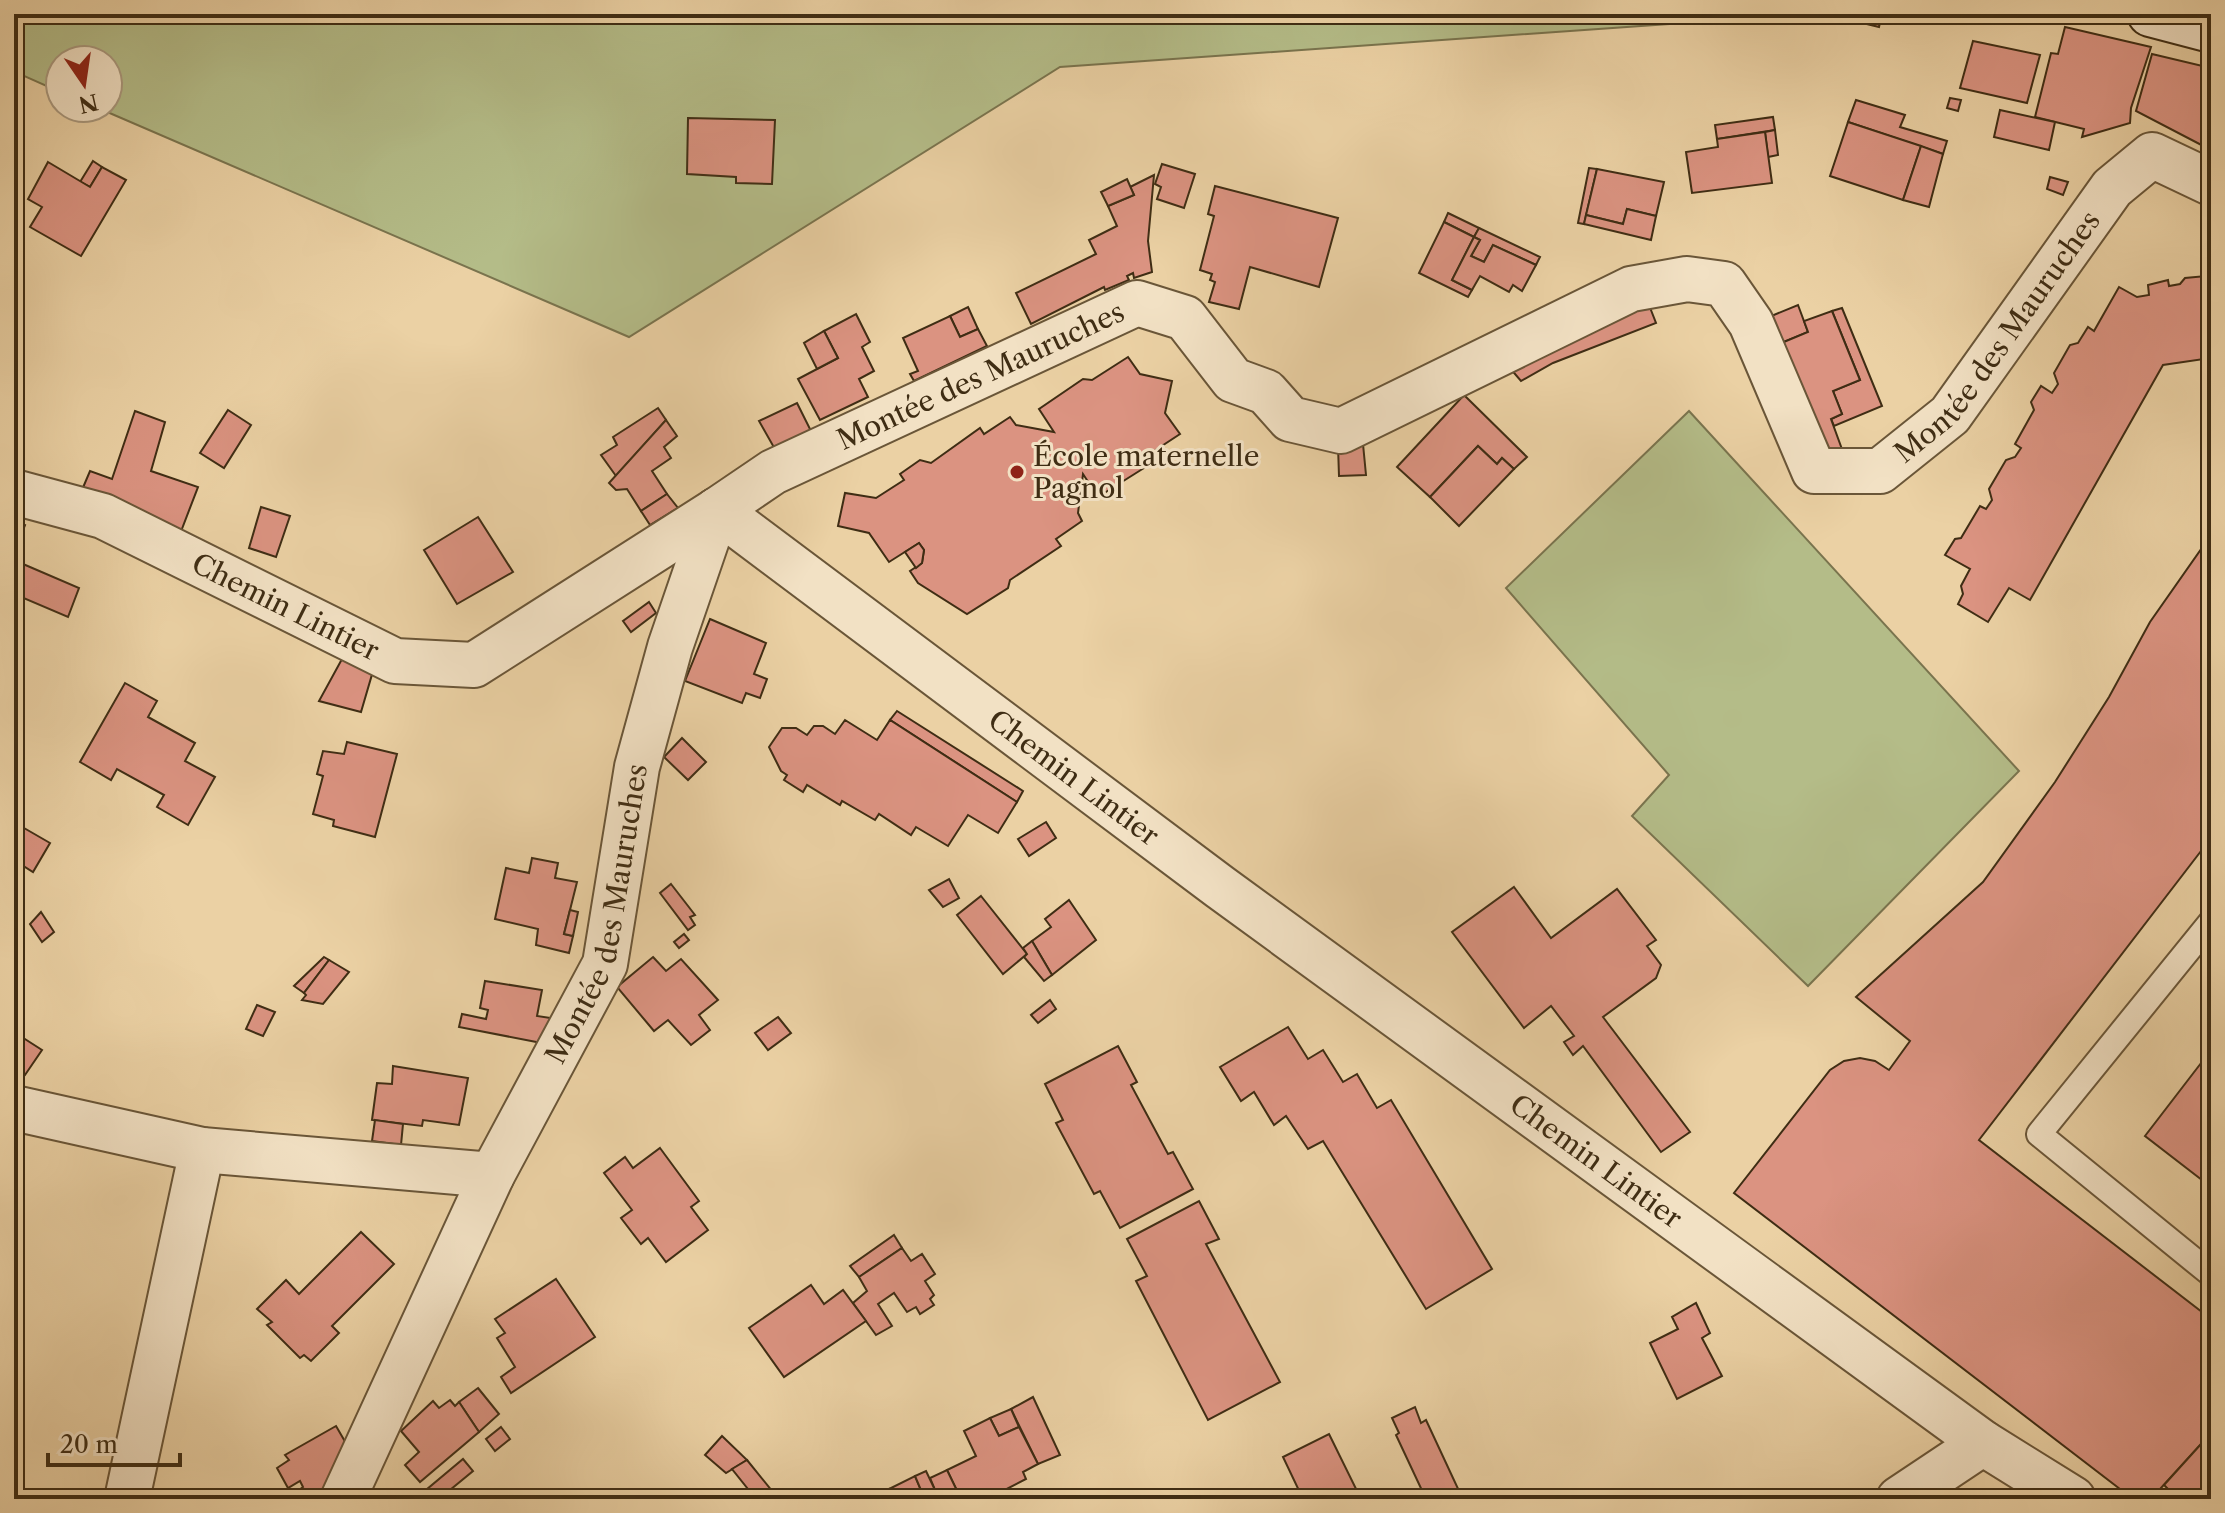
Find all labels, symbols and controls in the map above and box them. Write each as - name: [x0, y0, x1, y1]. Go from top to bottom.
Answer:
- north arrow: [44, 44, 124, 124]
- text: N: [76, 88, 101, 118]
- street label: Montée des Mauruches: [1888, 205, 2107, 470]
- street label: Montée des Mauruches: [832, 294, 1130, 457]
- place label: École maternelle Pagnol: [1033, 439, 1259, 505]
- marker: École maternelle Pagnol: [1008, 463, 1026, 481]
- street label: Chemin Lintier: [186, 546, 385, 667]
- street label: Chemin Lintier: [982, 702, 1166, 853]
- street label: Montée des Mauruches: [538, 761, 654, 1069]
- street label: Chemin Lintier: [1503, 1087, 1689, 1235]
- scale bar: [48, 1417, 180, 1467]
- text: 20 m: [60, 1430, 118, 1459]

